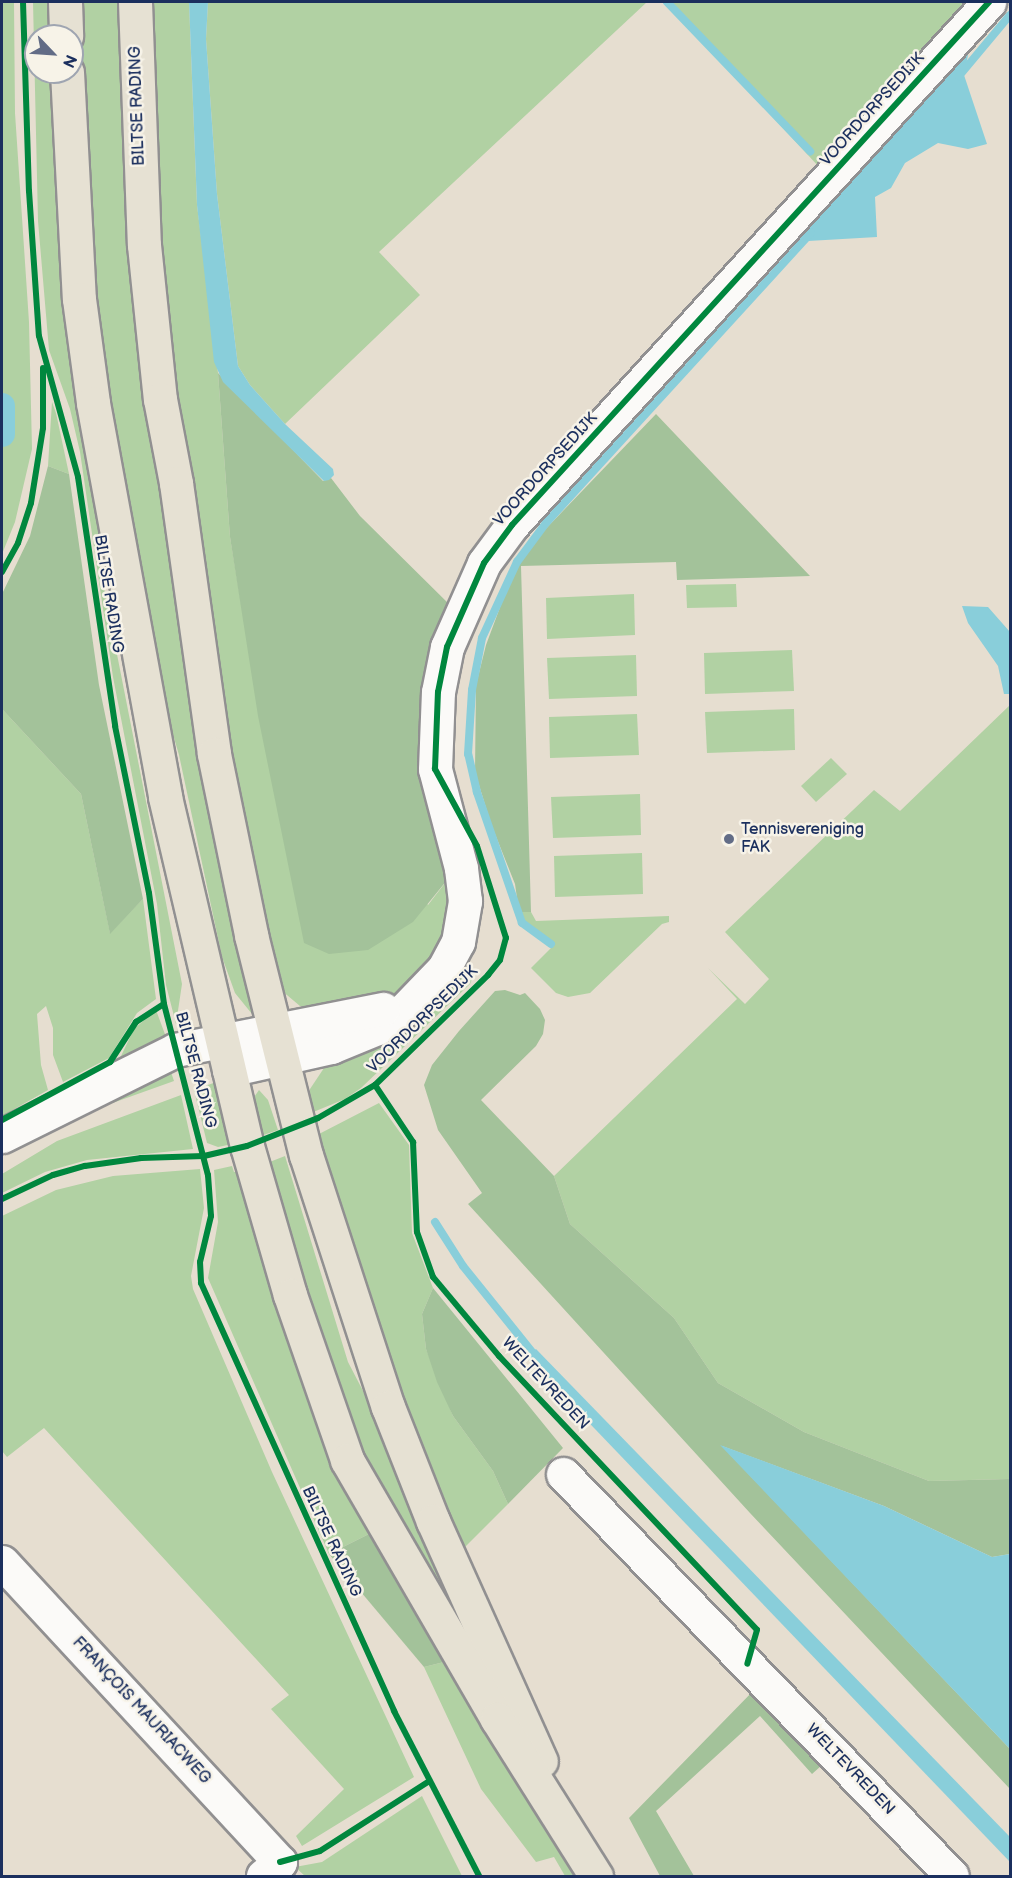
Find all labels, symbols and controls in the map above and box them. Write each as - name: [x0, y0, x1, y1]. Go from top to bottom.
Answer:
- north arrow: [24, 24, 84, 84]
- street label: BILTSE RADING: [126, 46, 150, 166]
- street label: VOORDORPSEDIJK: [817, 49, 929, 171]
- text: N: [58, 52, 80, 70]
- street label: VOORDORPSEDIJK: [490, 409, 602, 531]
- street label: BILTSE RADING: [89, 533, 127, 655]
- place label: Tennisvereniging FAK: [741, 820, 864, 858]
- marker: Tennisvereniging FAK: [722, 832, 736, 846]
- street label: VOORDORPSEDIJK: [364, 962, 482, 1078]
- street label: BILTSE RADING: [170, 1010, 220, 1130]
- street label: WELTEVREDEN: [497, 1334, 593, 1434]
- street label: BILTSE RADING: [297, 1484, 365, 1600]
- street label: FRANÇOIS MAURIACWEG: [68, 1633, 214, 1789]
- street label: WELTEVREDEN: [802, 1720, 898, 1820]

